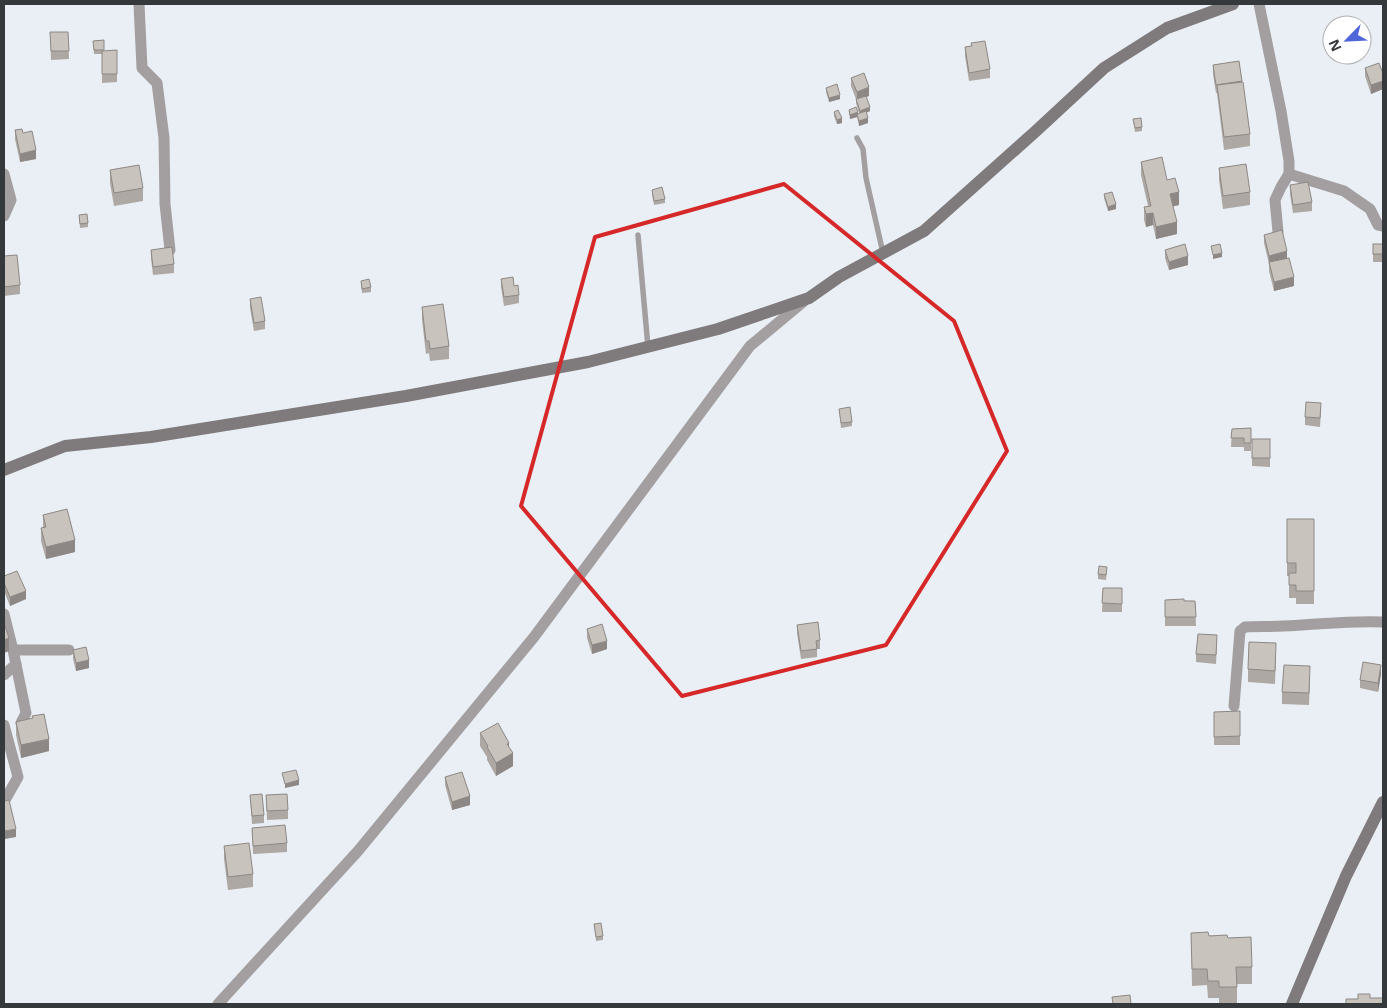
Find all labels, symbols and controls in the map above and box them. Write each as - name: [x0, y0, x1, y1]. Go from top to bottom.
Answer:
- north arrow: [1322, 15, 1372, 65]
- text: N: [1324, 36, 1346, 55]

